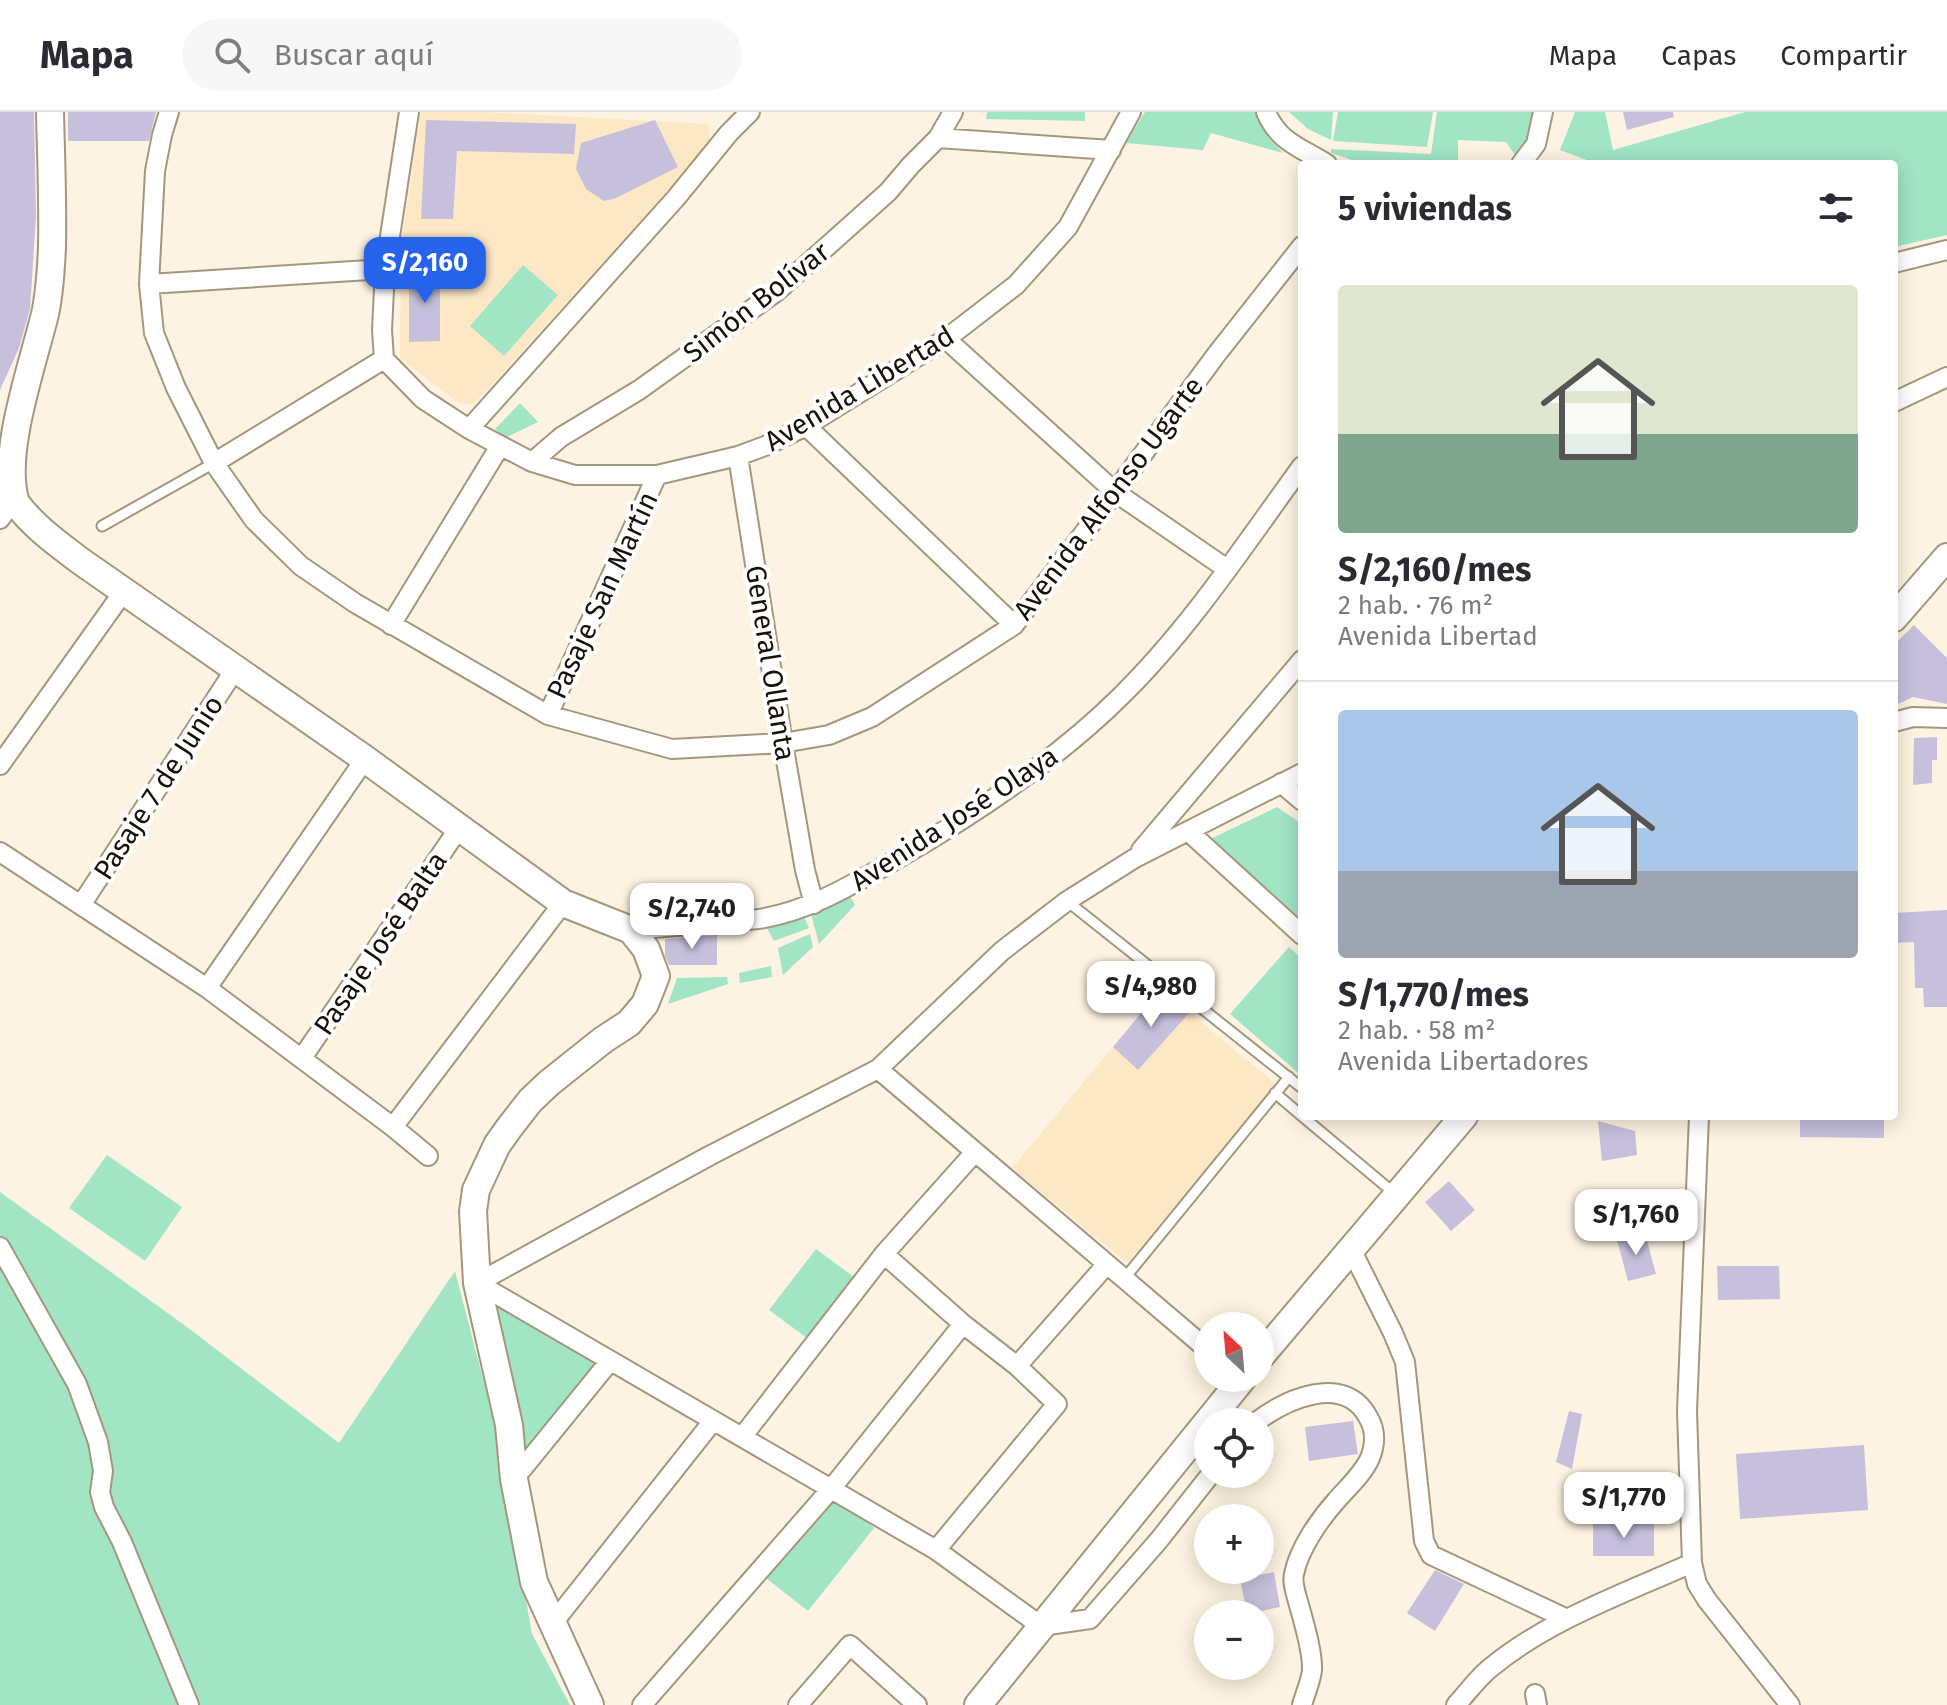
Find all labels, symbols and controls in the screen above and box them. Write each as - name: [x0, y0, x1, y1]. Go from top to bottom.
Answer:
- search box: [182, 19, 742, 91]
- text: Mapa: [40, 32, 134, 78]
- icon: search: [210, 33, 254, 77]
- text: Buscar aquí: [274, 37, 434, 73]
- text: Mapa: [1549, 39, 1617, 72]
- text: Capas: [1661, 39, 1736, 72]
- text: Compartir: [1780, 39, 1907, 72]
- icon: filters: [1814, 186, 1858, 230]
- text: 5 viviendas: [1338, 188, 1512, 229]
- street label: Simón Bolívar: [677, 235, 836, 370]
- pin: S/2,160: [351, 237, 499, 305]
- text: S/2,160: [382, 247, 468, 278]
- street label: Avenida Libertad: [759, 319, 960, 458]
- icon: home: [1526, 337, 1670, 481]
- street label: Avenida Alfonso Ugarte: [1006, 370, 1210, 626]
- street label: Pasaje San Martín: [540, 486, 665, 704]
- text: S/2,160/mes: [1338, 549, 1532, 590]
- street label: General Ollanta: [739, 563, 802, 763]
- text: 2 hab. · 76 m²: [1338, 590, 1493, 621]
- text: Avenida Libertad: [1338, 621, 1538, 652]
- street label: Pasaje 7 de Junio: [87, 689, 230, 885]
- street label: Avenida José Olaya: [845, 739, 1064, 898]
- icon: home: [1526, 762, 1670, 906]
- street label: Pasaje José Balta: [307, 845, 454, 1041]
- pin: S/2,740: [618, 883, 766, 951]
- text: S/2,740: [648, 893, 736, 924]
- pin: S/4,980: [1077, 961, 1225, 1029]
- text: S/4,980: [1105, 971, 1197, 1002]
- text: S/1,770/mes: [1338, 974, 1529, 1015]
- text: 2 hab. · 58 m²: [1338, 1015, 1495, 1046]
- text: Avenida Libertadores: [1338, 1046, 1588, 1077]
- pin: S/1,760: [1562, 1189, 1710, 1257]
- text: S/1,760: [1593, 1199, 1679, 1230]
- north arrow: [1194, 1312, 1274, 1392]
- map controls: [1194, 1312, 1274, 1680]
- button: locate: [1194, 1408, 1274, 1488]
- pin: S/1,770: [1550, 1472, 1698, 1540]
- text: S/1,770: [1582, 1482, 1666, 1513]
- button: +: [1194, 1504, 1274, 1584]
- button: −: [1194, 1600, 1274, 1680]

